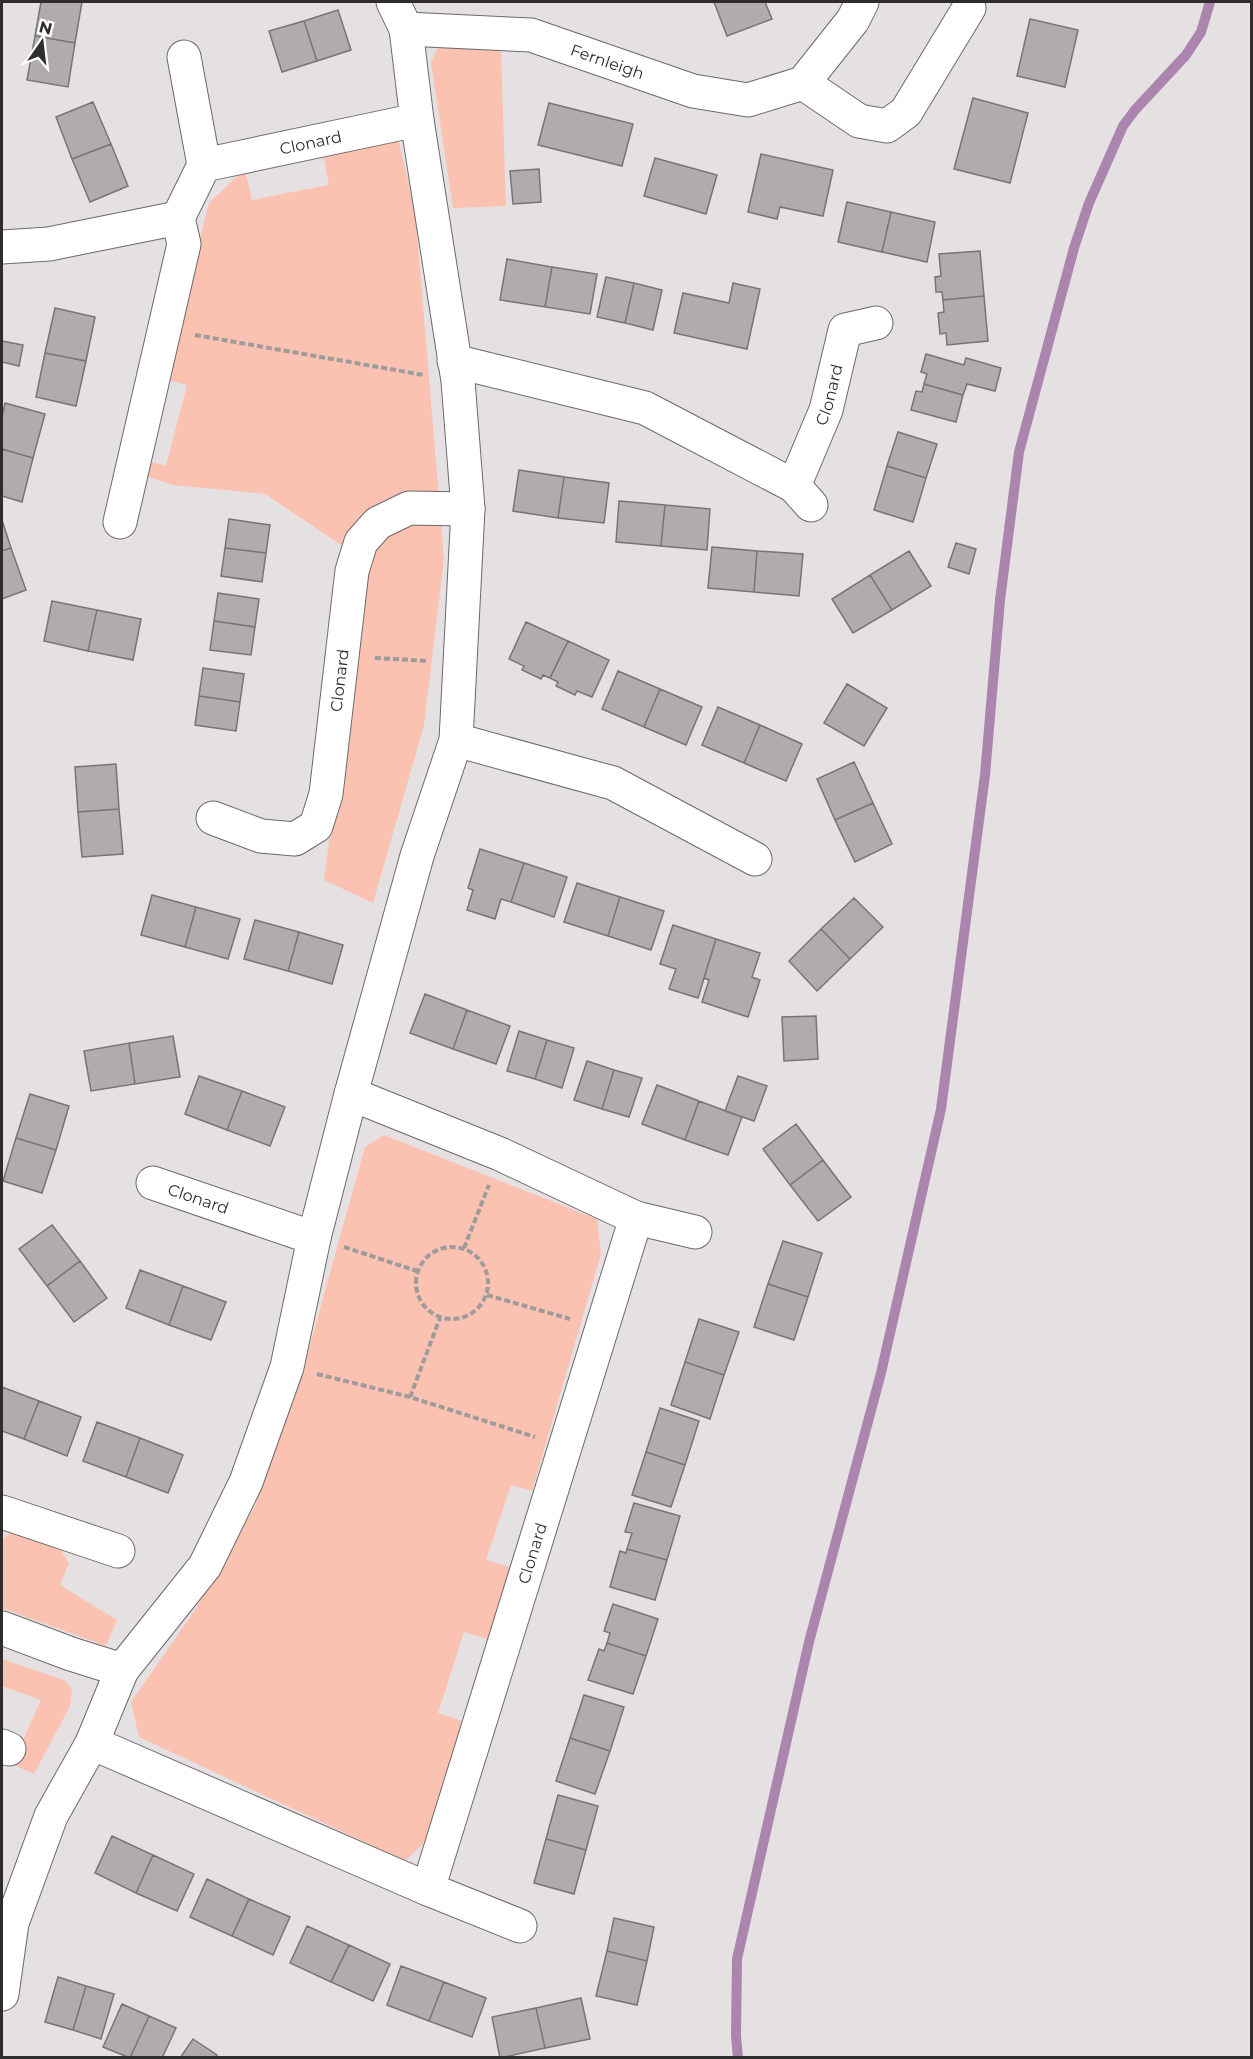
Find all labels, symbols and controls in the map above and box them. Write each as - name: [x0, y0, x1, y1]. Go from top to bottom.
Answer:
- north arrow: [12, 12, 72, 72]
- text: N: [37, 17, 54, 39]
- street label: Fernleigh: [568, 40, 647, 83]
- street label: Clonard: [278, 127, 344, 159]
- street label: Clonard: [811, 362, 847, 429]
- street label: Clonard: [327, 648, 353, 713]
- street label: Clonard: [165, 1180, 231, 1218]
- street label: Clonard: [514, 1520, 551, 1586]

